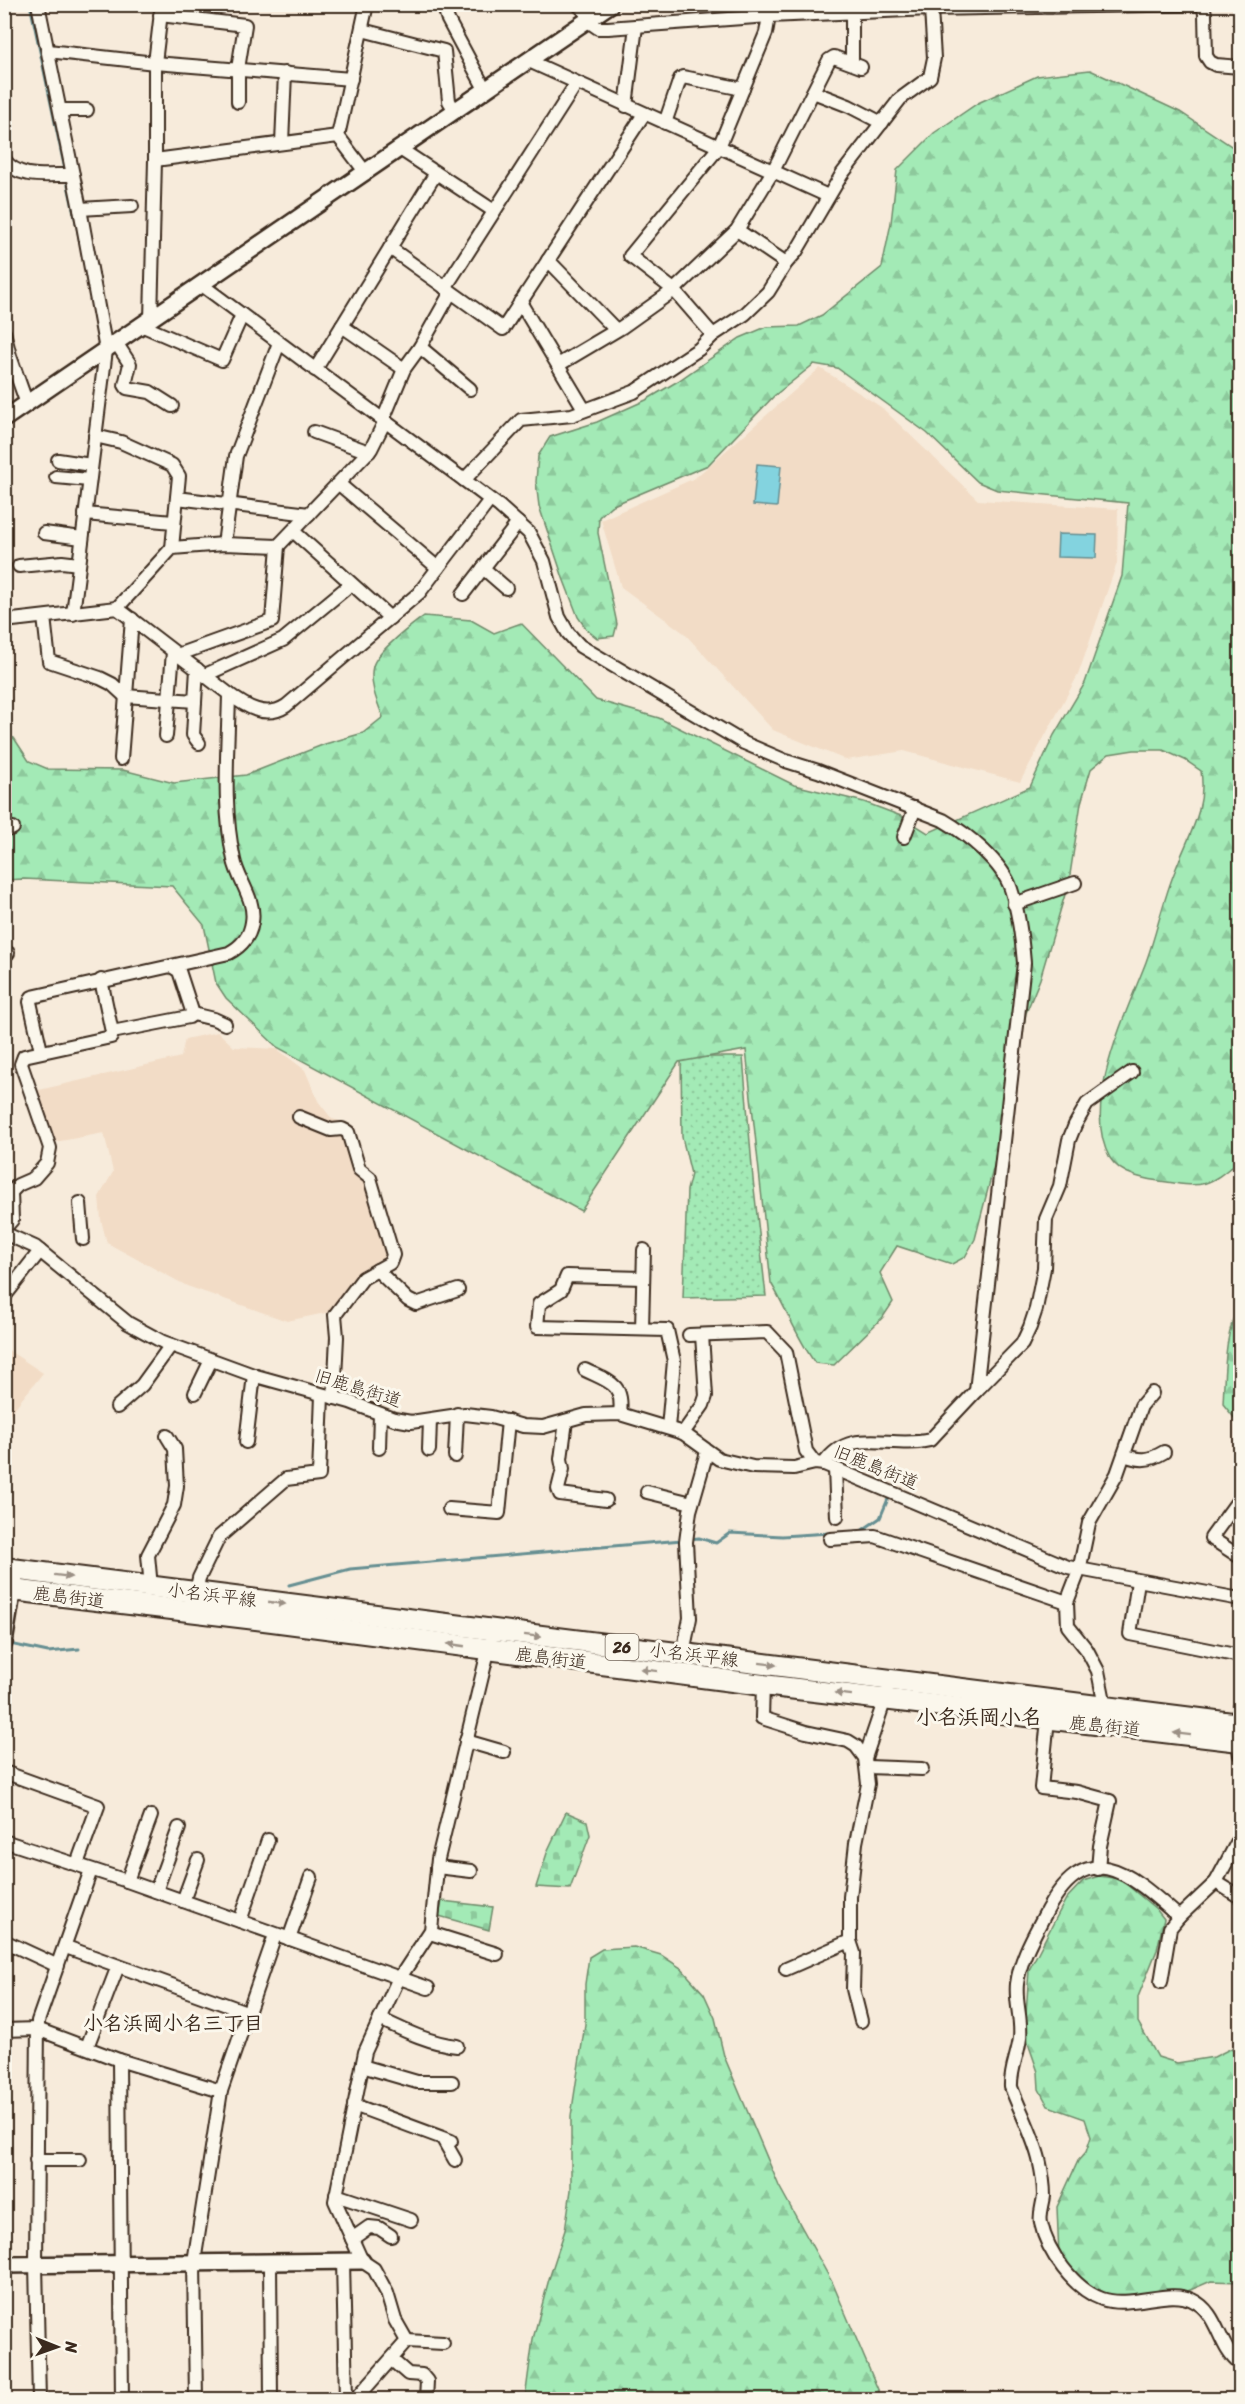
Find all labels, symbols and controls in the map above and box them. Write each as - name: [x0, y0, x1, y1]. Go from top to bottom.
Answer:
- street label: 旧鹿島街道: [310, 1360, 406, 1416]
- street label: 旧鹿島街道: [828, 1435, 924, 1499]
- one-way arrow: [53, 1571, 72, 1580]
- street label: 小名浜平線: [165, 1574, 259, 1616]
- street label: 鹿島街道: [31, 1577, 107, 1617]
- one-way arrow: [267, 1598, 286, 1607]
- one-way arrow: [523, 1631, 542, 1641]
- road number: 26: [606, 1634, 638, 1660]
- street label: 小名浜平線: [647, 1634, 741, 1676]
- street label: 鹿島街道: [513, 1638, 589, 1678]
- one-way arrow: [446, 1641, 465, 1650]
- one-way arrow: [759, 1660, 778, 1669]
- one-way arrow: [640, 1665, 659, 1675]
- one-way arrow: [833, 1689, 852, 1699]
- district label: 小名浜岡小名: [916, 1698, 1042, 1736]
- street label: 鹿島街道: [1068, 1706, 1142, 1746]
- one-way arrow: [1173, 1730, 1192, 1739]
- district label: 小名浜岡小名三丁目: [83, 2006, 263, 2041]
- north arrow: [27, 2317, 87, 2377]
- text: N: [57, 2340, 86, 2354]

